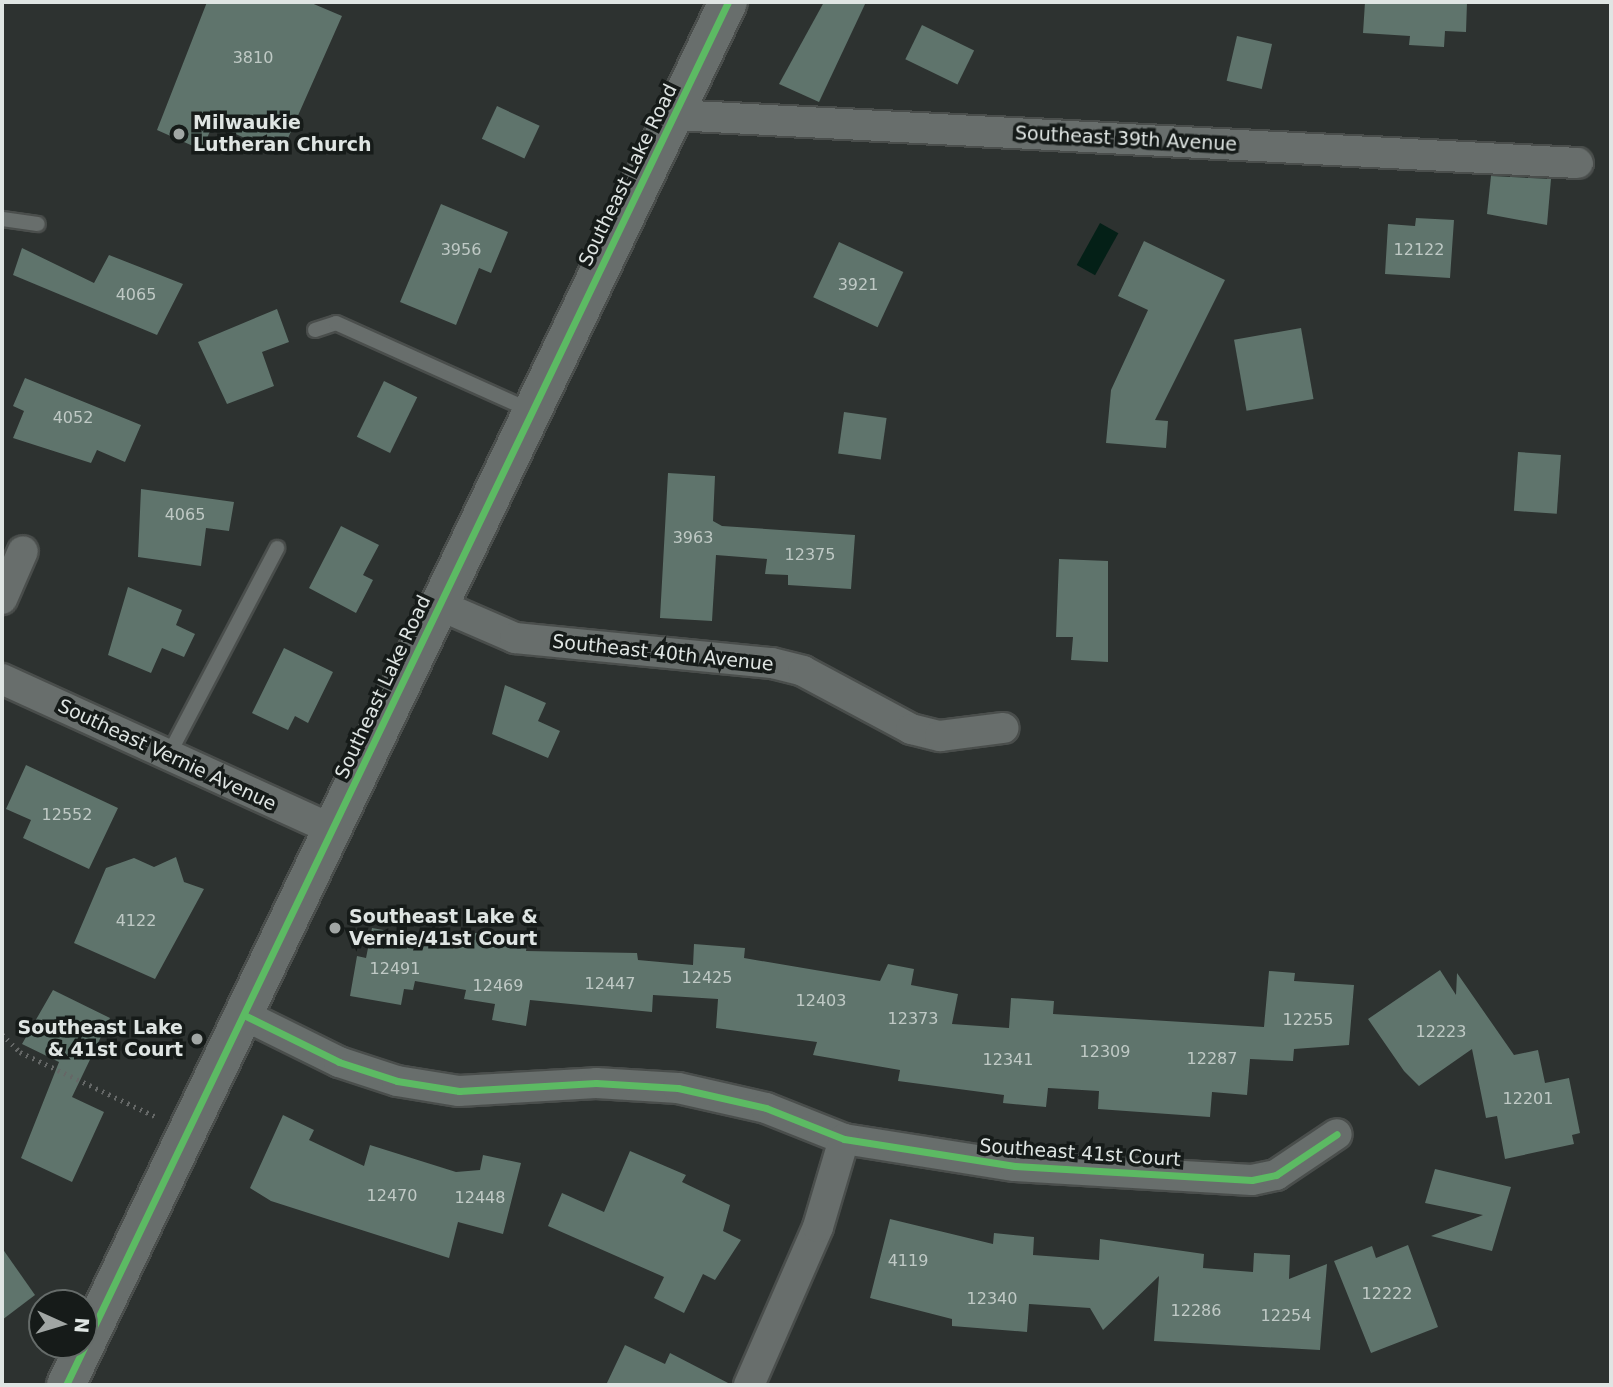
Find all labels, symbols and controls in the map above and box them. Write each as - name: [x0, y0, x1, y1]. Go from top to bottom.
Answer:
- house number: 3810: [233, 48, 273, 68]
- street label: Southeast Lake Road: [574, 80, 682, 270]
- place label: Milwaukie Lutheran Church: [193, 112, 372, 156]
- street label: Southeast 39th Avenue: [1014, 122, 1238, 156]
- marker: Milwaukie Lutheran Church: [171, 126, 187, 142]
- house number: 3956: [441, 240, 481, 260]
- house number: 12122: [1394, 240, 1444, 260]
- house number: 3921: [838, 275, 878, 295]
- house number: 4065: [116, 285, 156, 305]
- house number: 4052: [53, 408, 93, 428]
- house number: 4065: [165, 505, 205, 525]
- house number: 3963: [673, 528, 713, 548]
- house number: 12375: [785, 545, 835, 565]
- street label: Southeast Lake Road: [330, 592, 436, 782]
- street label: Southeast 40th Avenue: [551, 630, 775, 676]
- street label: Southeast Vernie Avenue: [54, 694, 280, 816]
- house number: 12552: [42, 805, 92, 825]
- place label: Southeast Lake & Vernie/41st Court: [349, 906, 538, 950]
- house number: 4122: [116, 911, 156, 931]
- marker: Southeast Lake & Vernie/41st Court: [327, 920, 343, 936]
- house number: 12491: [370, 959, 420, 979]
- house number: 12425: [682, 968, 732, 988]
- house number: 12447: [585, 974, 635, 994]
- house number: 12469: [473, 976, 523, 996]
- house number: 12403: [796, 991, 846, 1011]
- house number: 12373: [888, 1009, 938, 1029]
- house number: 12255: [1283, 1010, 1333, 1030]
- place label: Southeast Lake & 41st Court: [17, 1017, 183, 1061]
- house number: 12223: [1416, 1022, 1466, 1042]
- marker: Southeast Lake & 41st Court: [189, 1031, 205, 1047]
- house number: 12309: [1080, 1042, 1130, 1062]
- house number: 12287: [1187, 1049, 1237, 1069]
- house number: 12341: [983, 1050, 1033, 1070]
- house number: 12201: [1503, 1089, 1553, 1109]
- street label: Southeast 41st Court: [979, 1135, 1181, 1171]
- house number: 12470: [367, 1186, 417, 1206]
- house number: 12448: [455, 1188, 505, 1208]
- house number: 4119: [888, 1251, 928, 1271]
- house number: 12222: [1362, 1284, 1412, 1304]
- north arrow: [28, 1289, 98, 1359]
- house number: 12340: [967, 1289, 1017, 1309]
- house number: 12286: [1171, 1301, 1221, 1321]
- house number: 12254: [1261, 1306, 1311, 1326]
- text: N: [70, 1317, 93, 1334]

